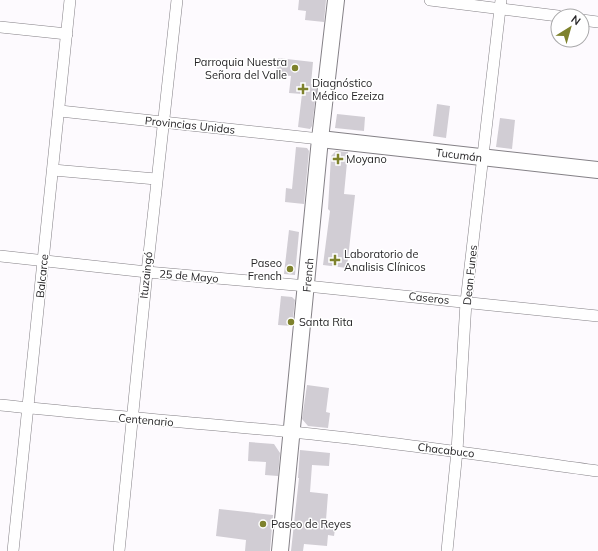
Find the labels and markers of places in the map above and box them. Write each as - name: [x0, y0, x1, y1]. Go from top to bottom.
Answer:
- place label: Parroquia Nuestra Señora del Valle: [194, 55, 287, 82]
- marker: Parroquia Nuestra Señora del Valle: [290, 63, 300, 73]
- place label: Diagnóstico Médico Ezeiza: [312, 76, 384, 103]
- marker: Diagnóstico Médico Ezeiza: [297, 83, 309, 95]
- place label: Moyano: [346, 152, 387, 166]
- marker: Moyano: [333, 154, 343, 164]
- place label: Laboratorio de Analisis Clínicos: [344, 247, 426, 274]
- marker: Laboratorio de Analisis Clínicos: [329, 254, 341, 266]
- place label: Paseo French: [248, 256, 282, 283]
- marker: Paseo French: [285, 264, 295, 274]
- place label: Santa Rita: [299, 315, 353, 329]
- marker: Santa Rita: [286, 317, 296, 327]
- place label: Paseo de Reyes: [271, 517, 351, 531]
- marker: Paseo de Reyes: [258, 519, 268, 529]

